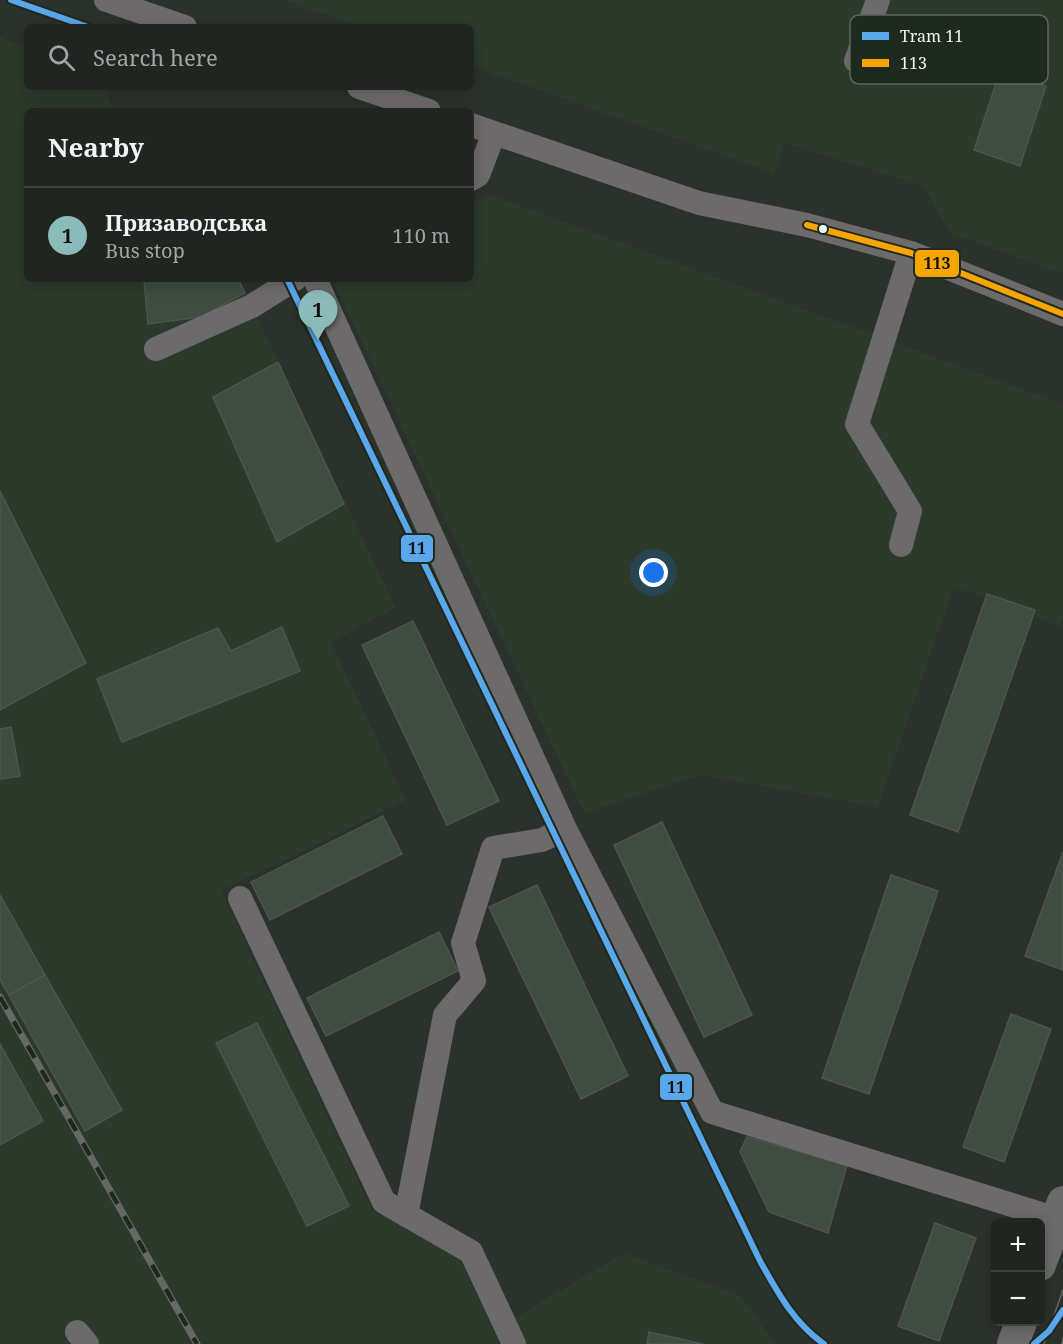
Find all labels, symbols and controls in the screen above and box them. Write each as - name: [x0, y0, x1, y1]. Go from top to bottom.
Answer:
- legend: [850, 15, 1048, 84]
- search box: [24, 24, 474, 90]
- text: Tram 11: [900, 25, 963, 47]
- icon: search: [45, 41, 78, 74]
- text: Search here: [93, 42, 218, 72]
- text: 113: [900, 52, 927, 74]
- text: Nearby: [48, 129, 144, 165]
- text: Призаводська: [105, 207, 267, 237]
- text: 1: [62, 222, 73, 249]
- text: 110 m: [392, 222, 450, 249]
- unlabelled marker: [817, 223, 829, 235]
- text: Bus stop: [105, 237, 185, 264]
- line badge: 113: [914, 249, 960, 278]
- text: 113: [923, 252, 951, 274]
- pin: 1: [298, 290, 338, 340]
- line badge: 11: [400, 534, 434, 563]
- text: 11: [408, 537, 426, 559]
- your location: [639, 558, 668, 587]
- line badge: 11: [659, 1073, 693, 1101]
- text: 11: [667, 1076, 685, 1098]
- map controls: [991, 1218, 1045, 1326]
- button: +: [991, 1218, 1045, 1272]
- button: −: [991, 1272, 1045, 1326]

